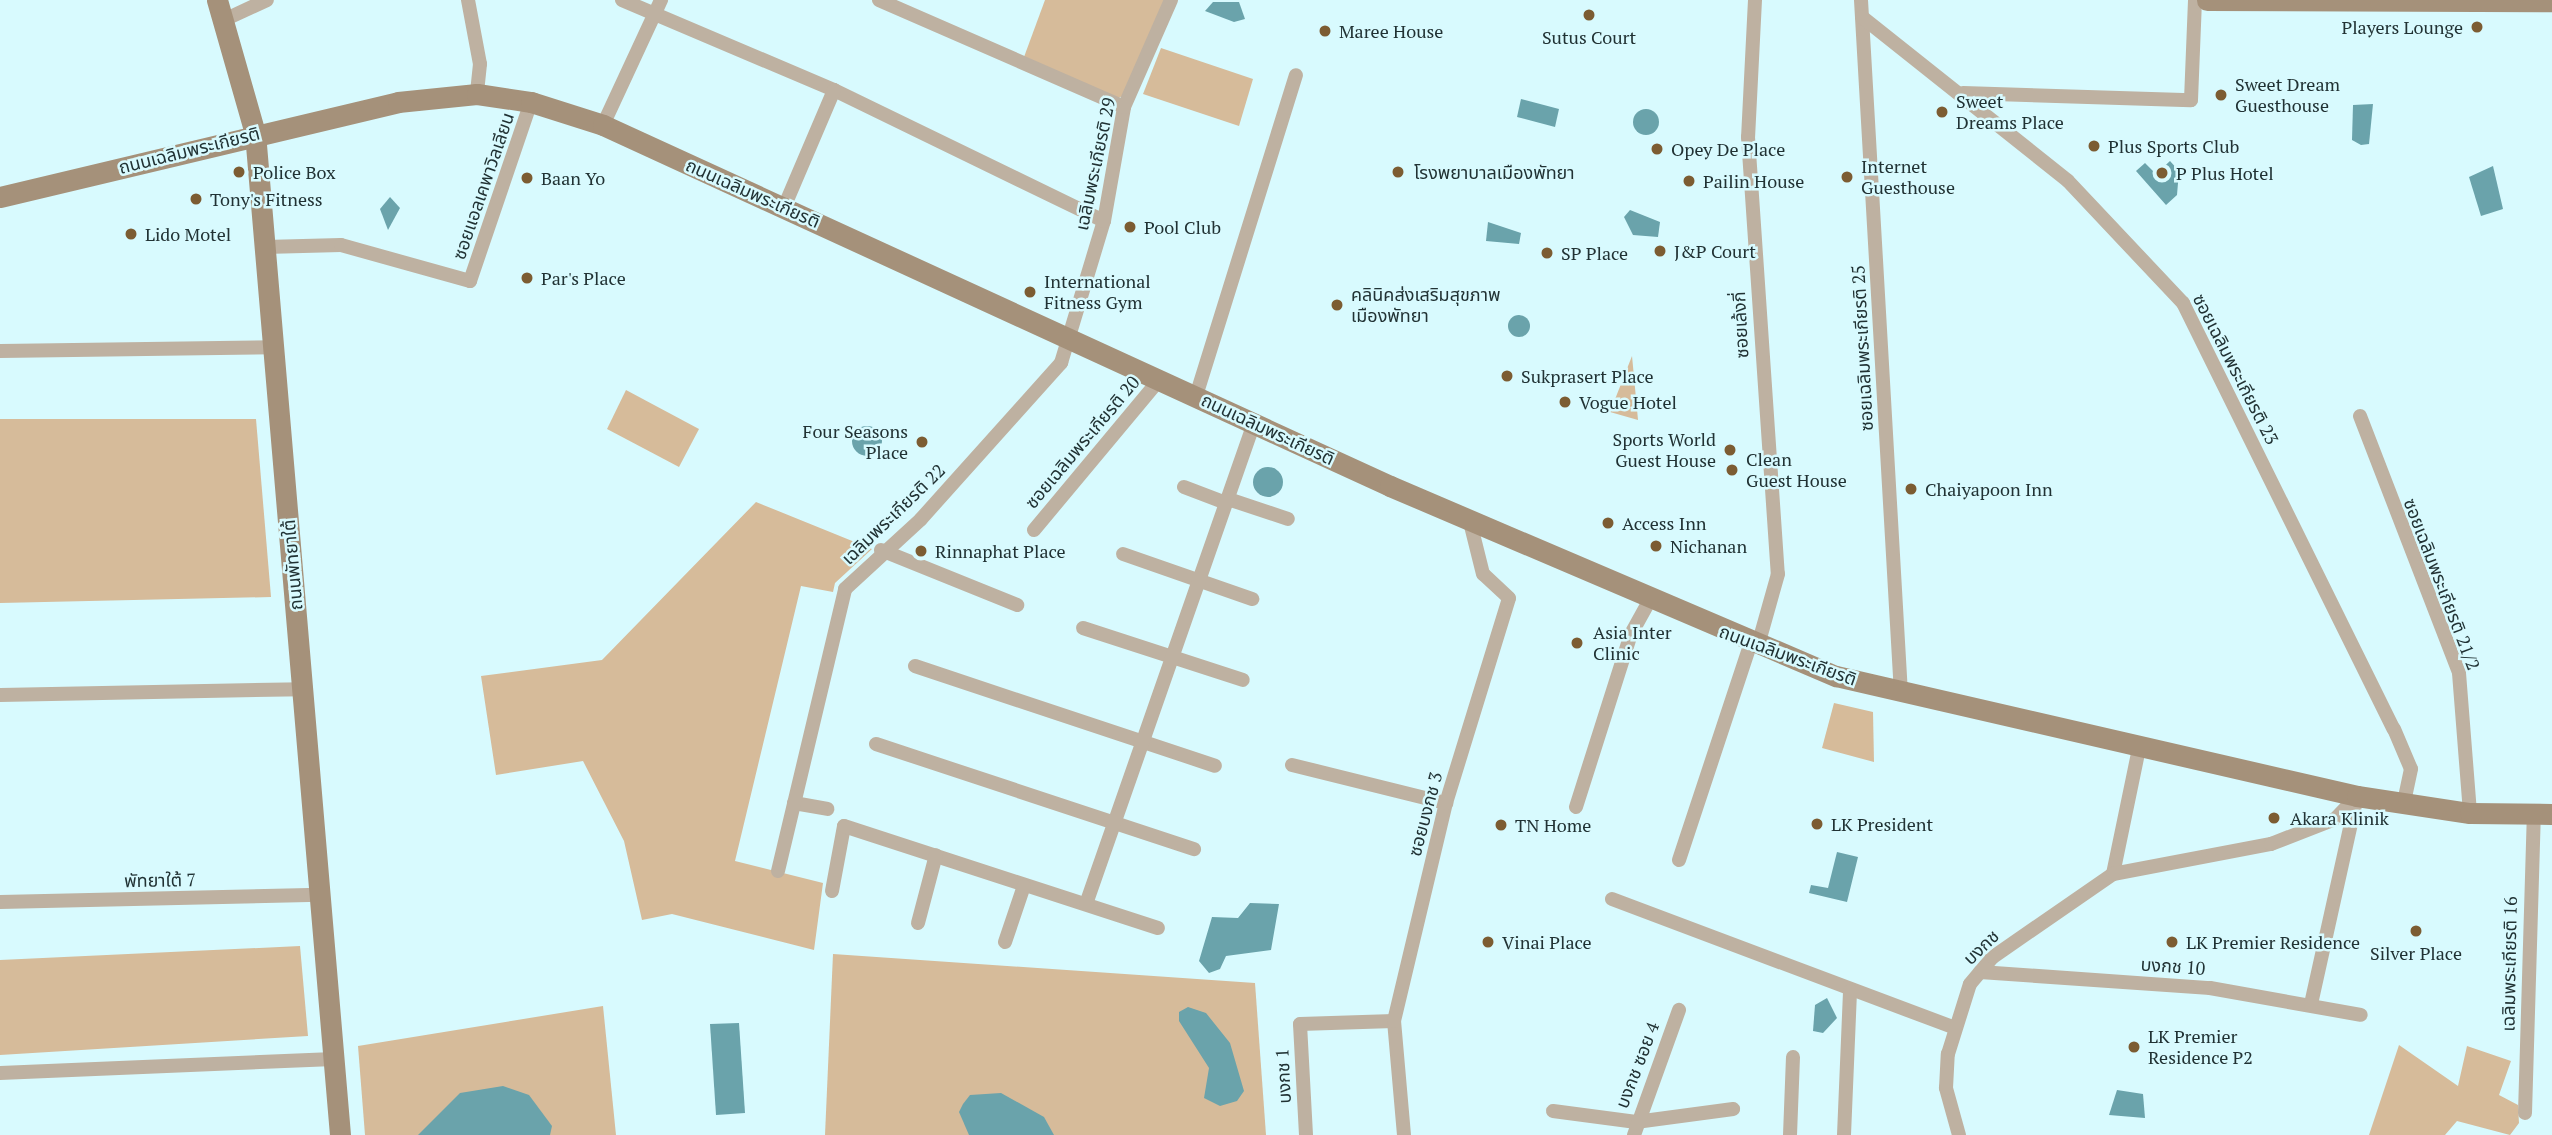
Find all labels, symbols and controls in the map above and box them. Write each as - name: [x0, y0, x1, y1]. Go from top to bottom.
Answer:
- marker: Sutus Court: [1581, 7, 1597, 23]
- place label: Players Lounge: [2341, 16, 2463, 38]
- marker: Players Lounge: [2469, 19, 2485, 35]
- place label: Maree House: [1339, 20, 1443, 42]
- marker: Maree House: [1317, 23, 1333, 39]
- place label: Sutus Court: [1542, 26, 1636, 48]
- place label: Sweet Dream Guesthouse: [2235, 74, 2340, 116]
- marker: Sweet Dream Guesthouse: [2213, 87, 2229, 103]
- place label: Sweet Dreams Place: [1956, 91, 2064, 134]
- street label: เฉลิมพระเกียรติ 29: [1070, 96, 1120, 232]
- marker: Sweet Dreams Place: [1934, 104, 1950, 120]
- street label: ซอยแอลเคพาวิลเลียน: [448, 110, 518, 262]
- street label: ถนนเฉลิมพระเกียรติ: [116, 122, 262, 178]
- place label: Plus Sports Club: [2108, 135, 2239, 157]
- place label: Opey De Place: [1671, 138, 1785, 160]
- marker: Plus Sports Club: [2086, 138, 2102, 154]
- marker: Opey De Place: [1649, 141, 1665, 157]
- street label: ถนนเฉลิมพระเกียรติ: [683, 154, 823, 232]
- place label: Internet Guesthouse: [1861, 156, 1955, 198]
- place label: Police Box: [253, 161, 336, 183]
- place label: โรงพยาบาลเมืองพัทยา: [1414, 161, 1575, 183]
- marker: โรงพยาบาลเมืองพัทยา: [1388, 162, 1408, 182]
- place label: P Plus Hotel: [2176, 162, 2274, 184]
- marker: Police Box: [231, 164, 247, 180]
- marker: P Plus Hotel: [2154, 165, 2170, 181]
- place label: Baan Yo: [541, 167, 605, 189]
- marker: Internet Guesthouse: [1839, 169, 1855, 185]
- marker: Baan Yo: [519, 170, 535, 186]
- place label: Pailin House: [1703, 170, 1804, 192]
- marker: Pailin House: [1681, 173, 1697, 189]
- place label: Tony's Fitness: [210, 188, 323, 210]
- marker: Tony's Fitness: [188, 191, 204, 207]
- place label: Pool Club: [1144, 216, 1221, 238]
- marker: Pool Club: [1122, 219, 1138, 235]
- place label: Lido Motel: [145, 223, 231, 245]
- marker: Lido Motel: [123, 226, 139, 242]
- place label: J&P Court: [1674, 240, 1756, 262]
- place label: SP Place: [1561, 242, 1628, 264]
- marker: J&P Court: [1652, 243, 1668, 259]
- marker: SP Place: [1539, 245, 1555, 261]
- street label: ซอยเฉลิมพระเกียรติ 25: [1847, 264, 1877, 432]
- place label: Par's Place: [541, 267, 626, 289]
- marker: Par's Place: [519, 270, 535, 286]
- place label: International Fitness Gym: [1044, 271, 1151, 314]
- marker: International Fitness Gym: [1022, 284, 1038, 300]
- place label: คลินิคส่งเสริมสุขภาพ เมืองพัทยา: [1351, 284, 1500, 326]
- street label: ซอยเฉลิมพระเกียรติ 23: [2189, 290, 2283, 448]
- street label: ซอยเล้งกี่: [1727, 291, 1753, 359]
- marker: คลินิคส่งเสริมสุขภาพ เมืองพัทยา: [1329, 297, 1345, 313]
- place label: Sukprasert Place: [1521, 365, 1654, 387]
- marker: Sukprasert Place: [1499, 368, 1515, 384]
- street label: ซอยเฉลิมพระเกียรติ 20: [1020, 371, 1144, 513]
- street label: ถนนเฉลิมพระเกียรติ: [1198, 389, 1338, 469]
- place label: Vogue Hotel: [1579, 391, 1677, 413]
- marker: Vogue Hotel: [1557, 394, 1573, 410]
- place label: Four Seasons Place: [803, 421, 908, 464]
- place label: Sports World Guest House: [1613, 429, 1716, 472]
- marker: Four Seasons Place: [914, 434, 930, 450]
- marker: Sports World Guest House: [1722, 442, 1738, 458]
- place label: Clean Guest House: [1746, 449, 1847, 491]
- street label: เฉลิมพระเกียรติ 22: [837, 459, 949, 569]
- marker: Clean Guest House: [1724, 462, 1740, 478]
- place label: Chaiyapoon Inn: [1925, 478, 2053, 500]
- marker: Chaiyapoon Inn: [1903, 481, 1919, 497]
- street label: ซอยเฉลิมพระเกียรติ 21/2: [2399, 495, 2485, 673]
- place label: Access Inn: [1622, 512, 1707, 534]
- marker: Access Inn: [1600, 515, 1616, 531]
- street label: ถนนพัทยาใต้: [277, 519, 307, 611]
- place label: Nichanan: [1670, 535, 1747, 557]
- marker: Nichanan: [1648, 538, 1664, 554]
- place label: Rinnaphat Place: [935, 540, 1066, 562]
- marker: Rinnaphat Place: [913, 543, 929, 559]
- street label: ถนนเฉลิมพระเกียรติ: [1716, 620, 1860, 690]
- place label: Asia Inter Clinic: [1593, 622, 1672, 664]
- marker: Asia Inter Clinic: [1567, 633, 1587, 653]
- street label: ซอยบงกช 3: [1403, 770, 1447, 858]
- place label: Akara Klinik: [2290, 807, 2389, 829]
- marker: Akara Klinik: [2264, 808, 2284, 828]
- place label: LK President: [1831, 813, 1933, 835]
- place label: TN Home: [1515, 814, 1591, 836]
- marker: LK President: [1809, 816, 1825, 832]
- marker: TN Home: [1493, 817, 1509, 833]
- street label: พัทยาใต้ 7: [124, 869, 196, 891]
- street label: เฉลิมพระเกียรติ 16: [2497, 896, 2521, 1032]
- marker: Silver Place: [2408, 923, 2424, 939]
- street label: บงกช: [1959, 925, 2003, 969]
- place label: Vinai Place: [1502, 931, 1592, 953]
- place label: LK Premier Residence: [2186, 931, 2360, 953]
- marker: Vinai Place: [1480, 934, 1496, 950]
- marker: LK Premier Residence: [2164, 934, 2180, 950]
- place label: Silver Place: [2370, 942, 2462, 964]
- street label: บงกช 10: [2140, 953, 2206, 979]
- street label: บงกช ซอย 4: [1611, 1019, 1663, 1111]
- place label: LK Premier Residence P2: [2148, 1026, 2253, 1068]
- marker: LK Premier Residence P2: [2126, 1039, 2142, 1055]
- street label: บงกช 1: [1271, 1048, 1295, 1104]

